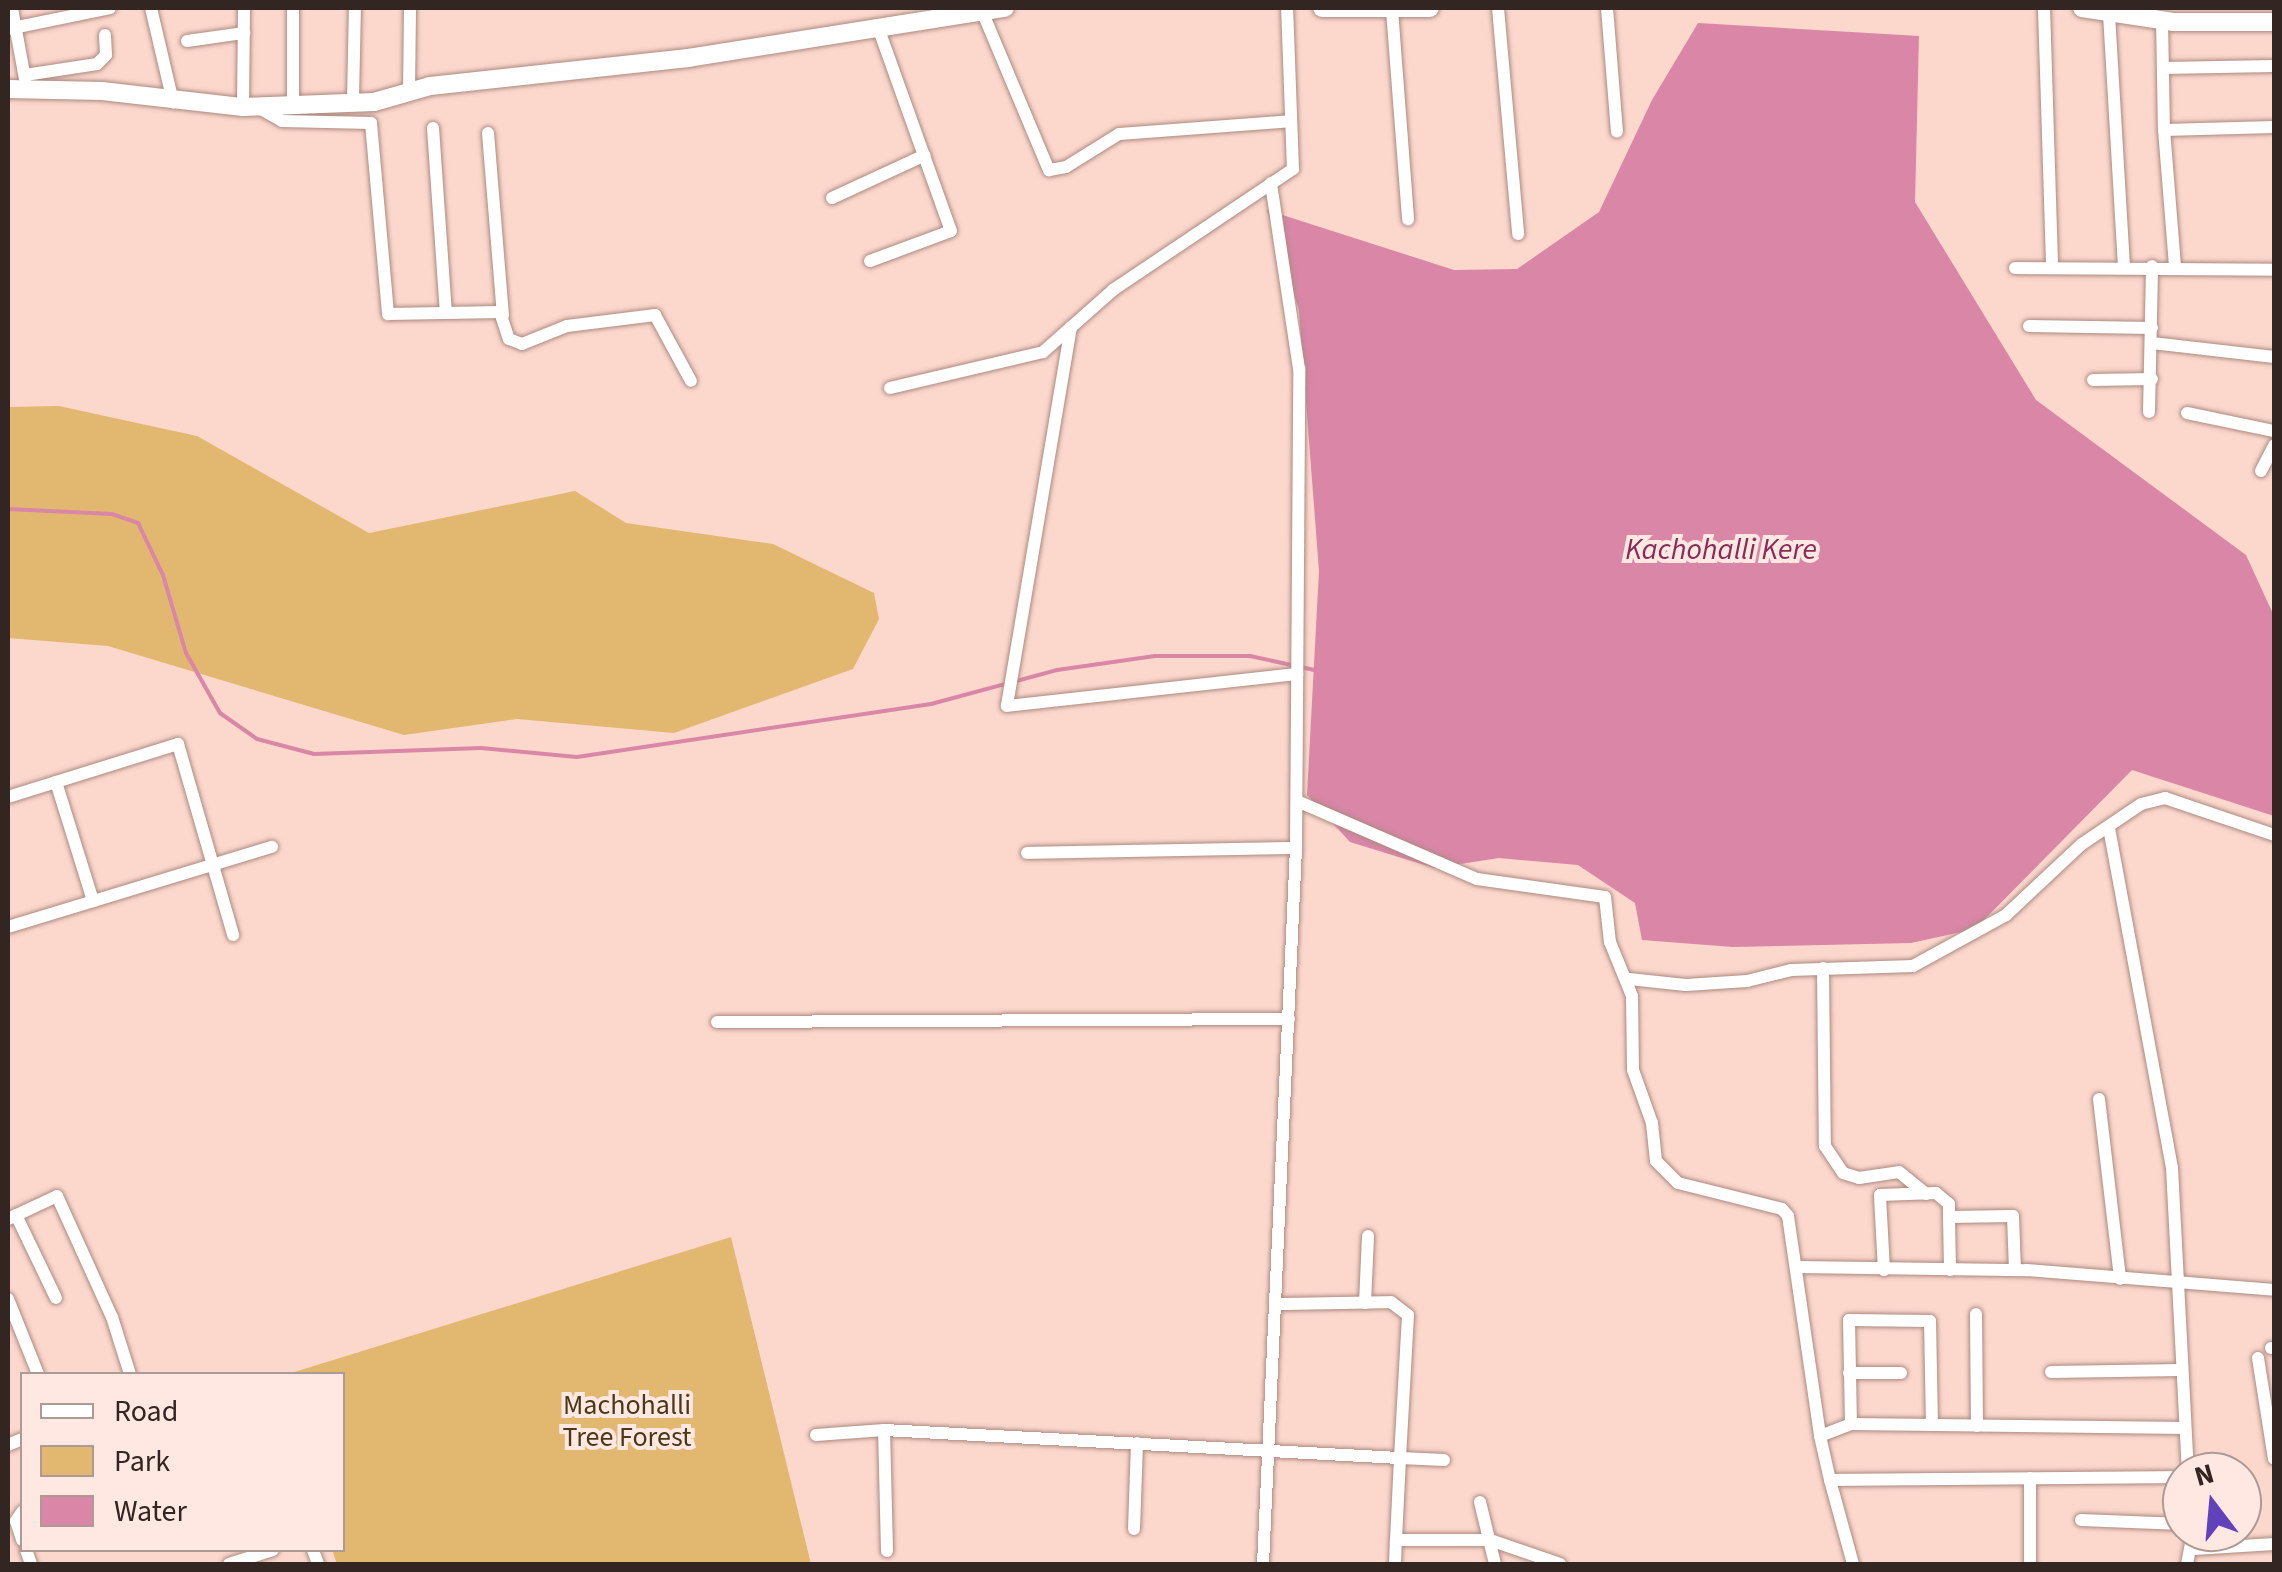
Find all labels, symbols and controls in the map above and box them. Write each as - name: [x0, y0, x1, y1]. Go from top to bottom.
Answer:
- water label: Kachohalli Kere: [1625, 532, 1817, 568]
- legend: [20, 1372, 345, 1552]
- park label: Machohalli Tree Forest: [562, 1388, 692, 1454]
- text: Road: [114, 1390, 178, 1433]
- text: Park: [114, 1440, 170, 1483]
- north arrow: [2162, 1452, 2262, 1552]
- text: N: [2190, 1453, 2219, 1497]
- text: Water: [114, 1490, 187, 1533]

